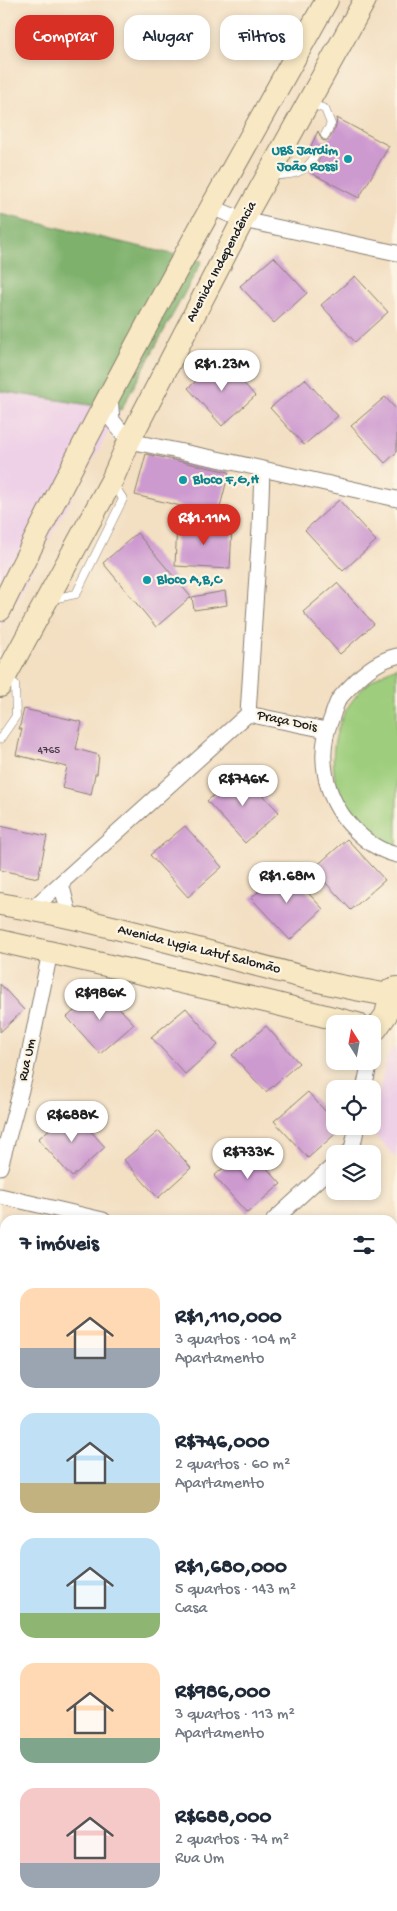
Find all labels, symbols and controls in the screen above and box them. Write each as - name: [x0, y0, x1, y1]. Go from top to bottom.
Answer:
- chip: Comprar: [15, 15, 114, 60]
- chip: Alugar: [124, 15, 210, 60]
- chip: Filtros: [220, 15, 303, 60]
- place label: UBS Jardim João Rossi: [272, 143, 338, 176]
- marker: UBS Jardim João Rossi: [342, 153, 354, 165]
- street label: Avenida Independência: [183, 198, 262, 325]
- pin: R$1.23M: [176, 350, 268, 392]
- text: R$1.23M: [195, 356, 249, 375]
- place label: Bloco F,G,H: [192, 472, 260, 489]
- marker: Bloco F,G,H: [177, 474, 189, 486]
- pin: R$1.11M: [158, 504, 250, 546]
- text: R$1.11M: [178, 510, 230, 529]
- place label: Bloco A,B,C: [156, 572, 223, 589]
- marker: Bloco A,B,C: [141, 574, 153, 586]
- street label: Praça Dois: [254, 707, 319, 737]
- house number: 4765: [38, 745, 60, 757]
- pin: R$746K: [202, 764, 284, 807]
- text: R$746K: [219, 771, 267, 790]
- pin: R$1.68M: [241, 862, 333, 904]
- text: R$1.68M: [259, 868, 315, 887]
- street label: Avenida Lygia Latuf Salomão: [116, 922, 282, 978]
- pin: R$986K: [59, 978, 141, 1021]
- text: R$986K: [75, 985, 125, 1004]
- north arrow: [326, 1015, 381, 1070]
- map controls: [326, 1015, 381, 1200]
- street label: Rua Um: [15, 1037, 41, 1083]
- button: locate: [326, 1080, 381, 1135]
- pin: R$688K: [31, 1100, 113, 1143]
- text: R$688K: [47, 1107, 97, 1126]
- pin: R$733K: [207, 1138, 289, 1180]
- text: R$733K: [223, 1144, 273, 1163]
- button: layers: [326, 1145, 381, 1200]
- icon: filters: [350, 1231, 378, 1259]
- text: 7 imóveis: [20, 1233, 99, 1258]
- text: R$1,110,000: [175, 1306, 282, 1331]
- icon: home: [60, 1308, 120, 1368]
- text: 3 quartos · 104 m²: [175, 1331, 297, 1350]
- text: Apartamento: [175, 1350, 264, 1369]
- text: R$746,000: [175, 1431, 269, 1456]
- icon: home: [60, 1433, 120, 1493]
- text: 2 quartos · 60 m²: [175, 1456, 290, 1475]
- text: Apartamento: [175, 1475, 264, 1494]
- text: R$1,680,000: [175, 1556, 287, 1581]
- icon: home: [60, 1558, 120, 1618]
- text: 5 quartos · 143 m²: [175, 1581, 296, 1600]
- text: Casa: [175, 1600, 207, 1619]
- text: R$986,000: [175, 1681, 270, 1706]
- icon: home: [60, 1683, 120, 1743]
- text: 3 quartos · 113 m²: [175, 1706, 295, 1725]
- text: Apartamento: [175, 1725, 264, 1744]
- text: R$688,000: [175, 1806, 271, 1831]
- icon: home: [60, 1808, 120, 1868]
- text: 2 quartos · 74 m²: [175, 1831, 289, 1850]
- text: Rua Um: [175, 1850, 224, 1869]

